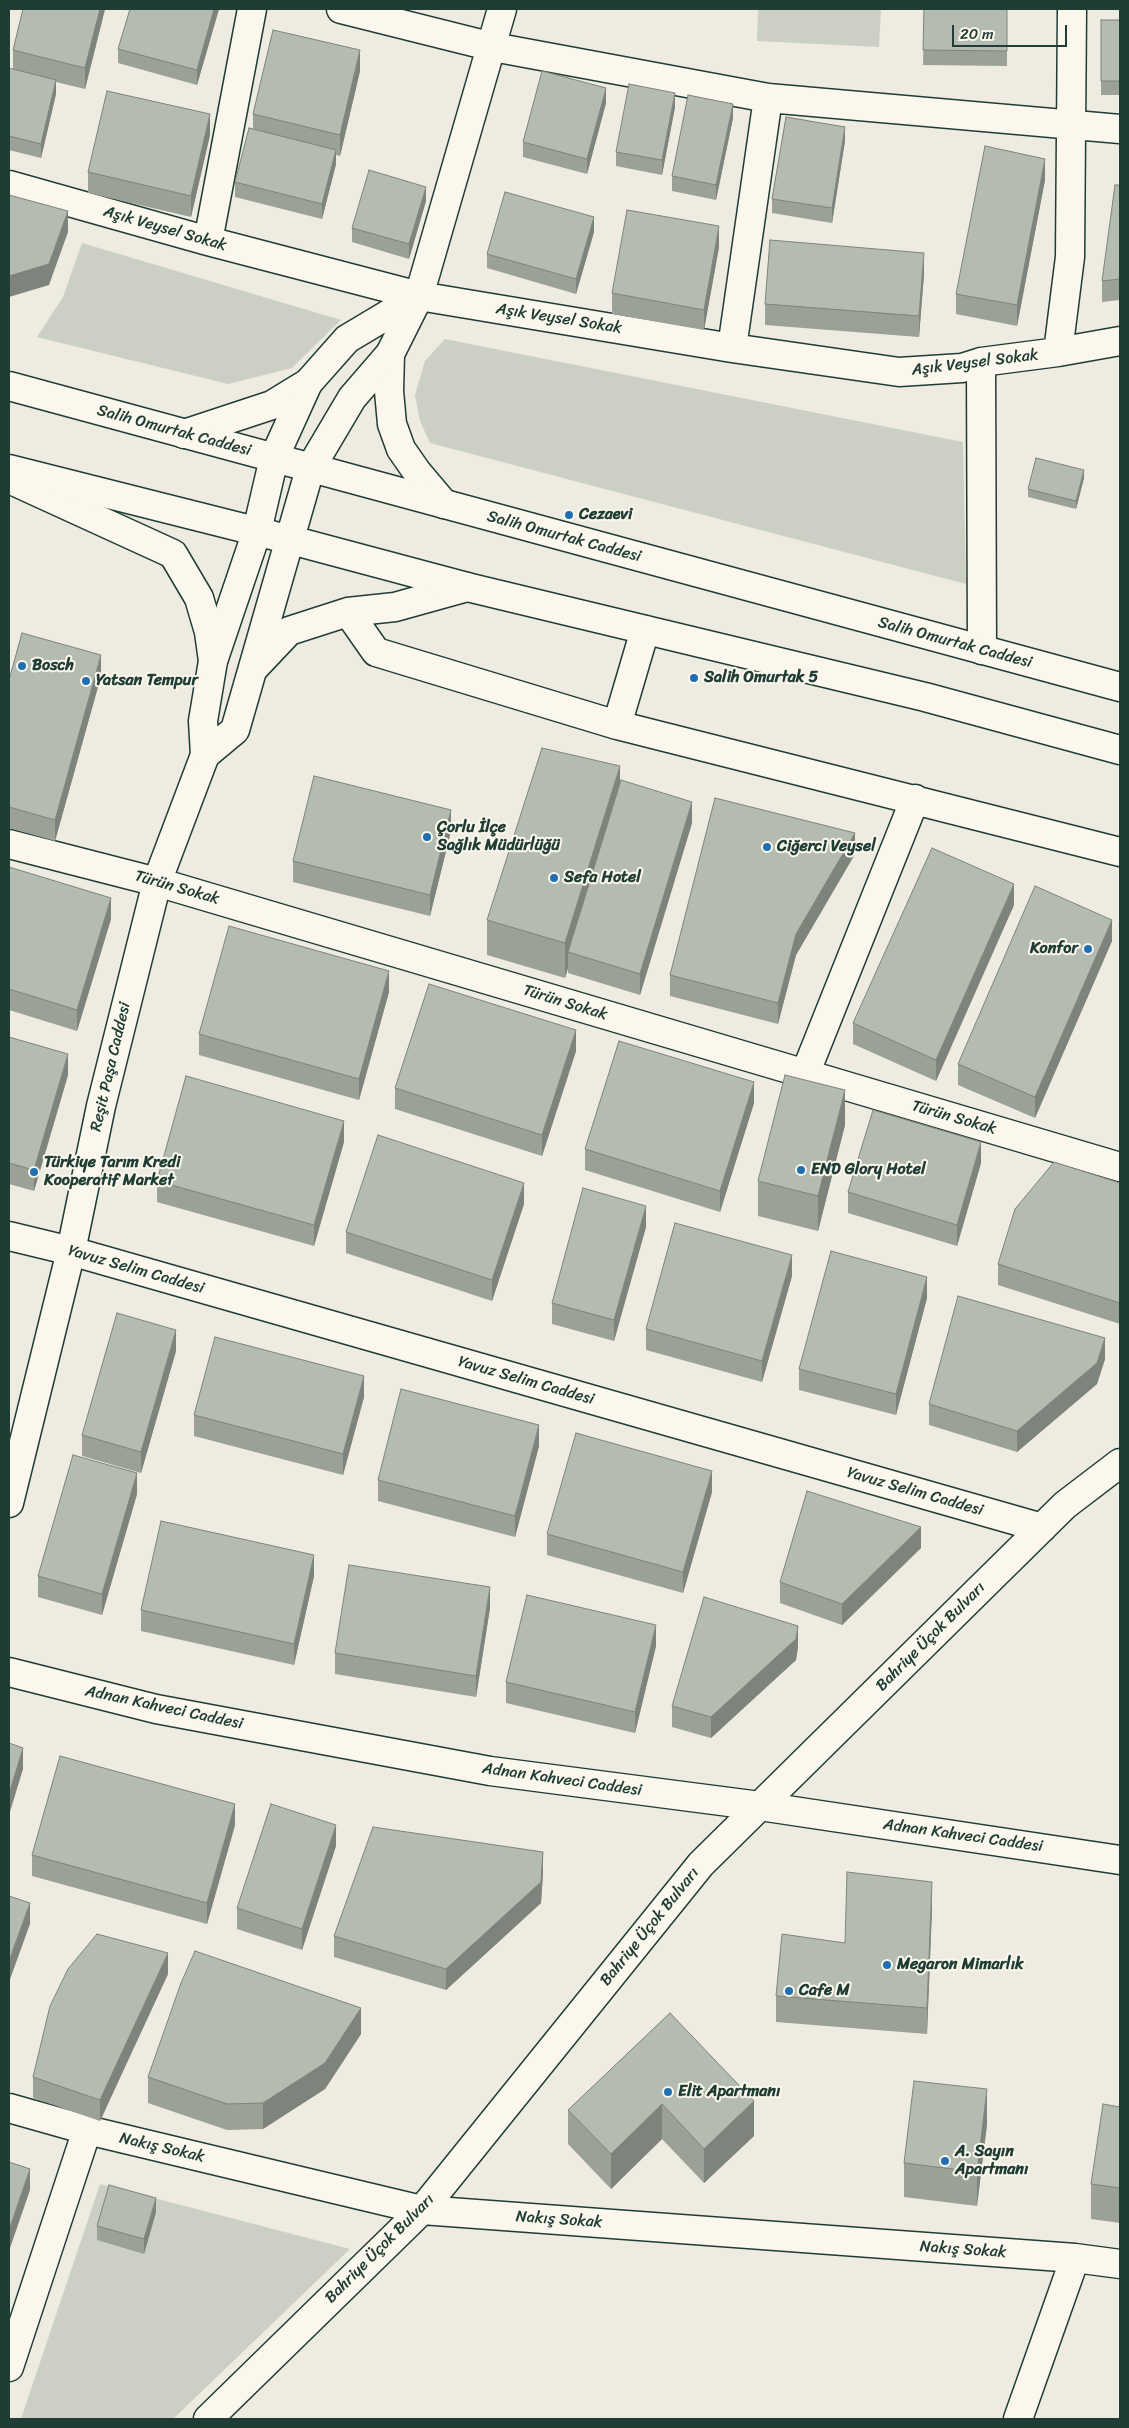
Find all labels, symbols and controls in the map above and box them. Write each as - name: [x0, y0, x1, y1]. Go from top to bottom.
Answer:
- scale bar: [954, 15, 1069, 47]
- text: 20 m: [960, 21, 994, 47]
- street label: Aşık Veysel Sokak: [101, 202, 229, 256]
- street label: Aşık Veysel Sokak: [495, 300, 623, 338]
- street label: Aşık Veysel Sokak: [911, 346, 1039, 380]
- street label: Salih Omurtak Caddesi: [95, 401, 253, 461]
- place label: Cezaevi: [579, 505, 632, 525]
- street label: Salih Omurtak Caddesi: [485, 507, 643, 567]
- marker: Cezaevi: [563, 509, 575, 521]
- street label: Salih Omurtak Caddesi: [876, 613, 1034, 673]
- place label: Bosch: [32, 656, 74, 676]
- marker: Bosch: [16, 660, 28, 672]
- place label: Salih Omurtak 5: [704, 668, 818, 688]
- place label: Yatsan Tempur: [96, 671, 198, 691]
- marker: Salih Omurtak 5: [688, 672, 700, 684]
- marker: Yatsan Tempur: [80, 675, 92, 687]
- place label: Çorlu İlçe Sağlık Müdürlüğü: [437, 818, 560, 856]
- marker: Çorlu İlçe Sağlık Müdürlüğü: [421, 831, 433, 843]
- place label: Ciğerci Veysel: [777, 837, 876, 857]
- marker: Ciğerci Veysel: [761, 841, 773, 853]
- street label: Türün Sokak: [132, 867, 222, 909]
- place label: Sefa Hotel: [564, 868, 641, 888]
- marker: Sefa Hotel: [548, 872, 560, 884]
- place label: Konfor: [1030, 939, 1078, 959]
- marker: Konfor: [1082, 943, 1094, 955]
- street label: Türün Sokak: [521, 981, 609, 1025]
- street label: Reşit Paşa Caddesi: [87, 1000, 135, 1134]
- street label: Türün Sokak: [909, 1097, 999, 1139]
- place label: Türkiye Tarım Kredi Kooperatif Market: [44, 1153, 180, 1191]
- place label: END Glory Hotel: [811, 1160, 925, 1180]
- marker: END Glory Hotel: [795, 1164, 807, 1176]
- marker: Türkiye Tarım Kredi Kooperatif Market: [28, 1166, 40, 1178]
- street label: Yavuz Selim Caddesi: [66, 1241, 206, 1299]
- street label: Yavuz Selim Caddesi: [456, 1352, 596, 1410]
- street label: Yavuz Selim Caddesi: [845, 1463, 985, 1521]
- street label: Bahriye Üçok Bulvarı: [872, 1578, 990, 1696]
- street label: Adnan Kahveci Caddesi: [83, 1682, 245, 1734]
- street label: Adnan Kahveci Caddesi: [481, 1759, 643, 1801]
- street label: Adnan Kahveci Caddesi: [882, 1815, 1044, 1857]
- street label: Bahriye Üçok Bulvarı: [596, 1864, 704, 1990]
- place label: Megaron Mimarlık: [897, 1955, 1024, 1975]
- marker: Megaron Mimarlık: [881, 1959, 893, 1971]
- place label: Cafe M: [799, 1981, 850, 2001]
- marker: Cafe M: [783, 1985, 795, 1997]
- place label: Elit Apartmanı: [678, 2082, 780, 2102]
- marker: Elit Apartmanı: [662, 2086, 674, 2098]
- street label: Nakış Sokak: [118, 2129, 206, 2167]
- place label: A. Sayın Apartmanı: [955, 2142, 1028, 2180]
- marker: A. Sayın Apartmanı: [939, 2155, 951, 2167]
- street label: Bahriye Üçok Bulvarı: [321, 2190, 439, 2308]
- street label: Nakış Sokak: [515, 2207, 603, 2233]
- street label: Nakış Sokak: [919, 2237, 1007, 2263]

